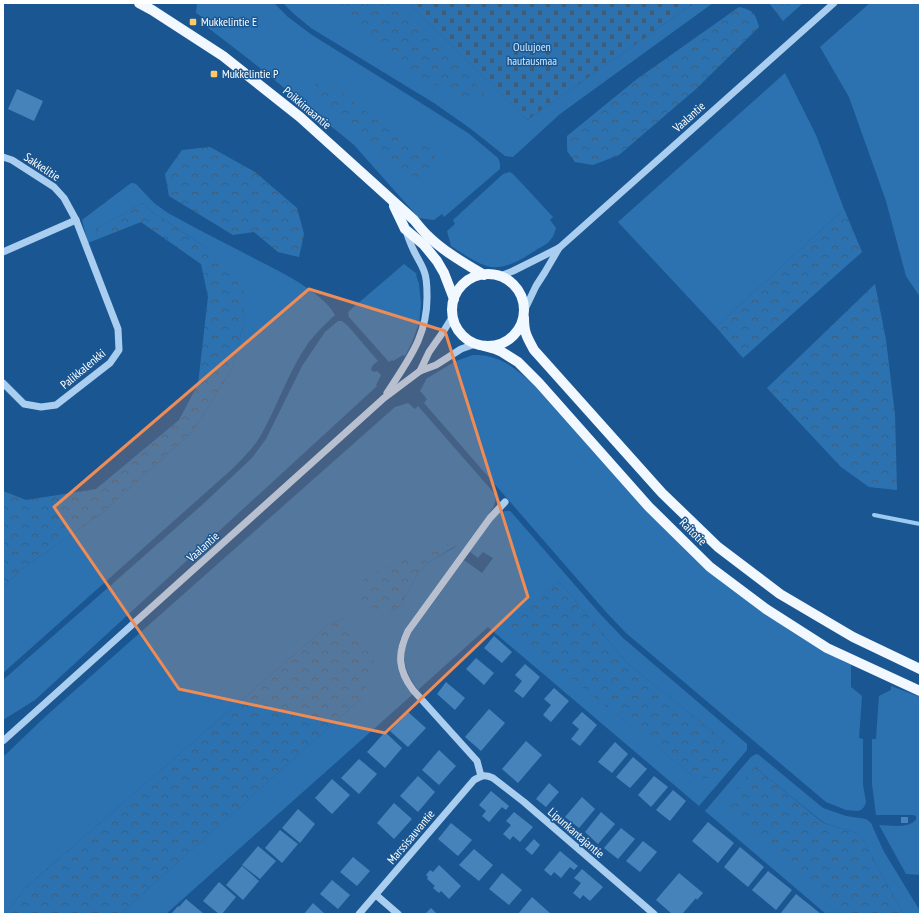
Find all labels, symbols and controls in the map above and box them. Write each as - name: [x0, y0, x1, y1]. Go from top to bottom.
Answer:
- place label: Mukkelintie E: [201, 14, 257, 29]
- marker: Mukkelintie E: [188, 17, 198, 27]
- park label: Oulujoen hautausmaa: [507, 39, 557, 68]
- place label: Mukkelintie P: [222, 66, 279, 81]
- marker: Mukkelintie P: [209, 69, 219, 79]
- street label: Poikkimaantie: [280, 83, 335, 132]
- street label: Vaalantie: [669, 98, 708, 136]
- street label: Sakkelitie: [21, 149, 63, 184]
- street label: Palikkalenkki: [57, 345, 108, 392]
- street label: Raitotie: [677, 515, 710, 548]
- street label: Vaalantie: [183, 528, 222, 566]
- street label: Lipunkantajantie: [545, 804, 608, 861]
- street label: Marssisauvantie: [384, 807, 438, 867]

